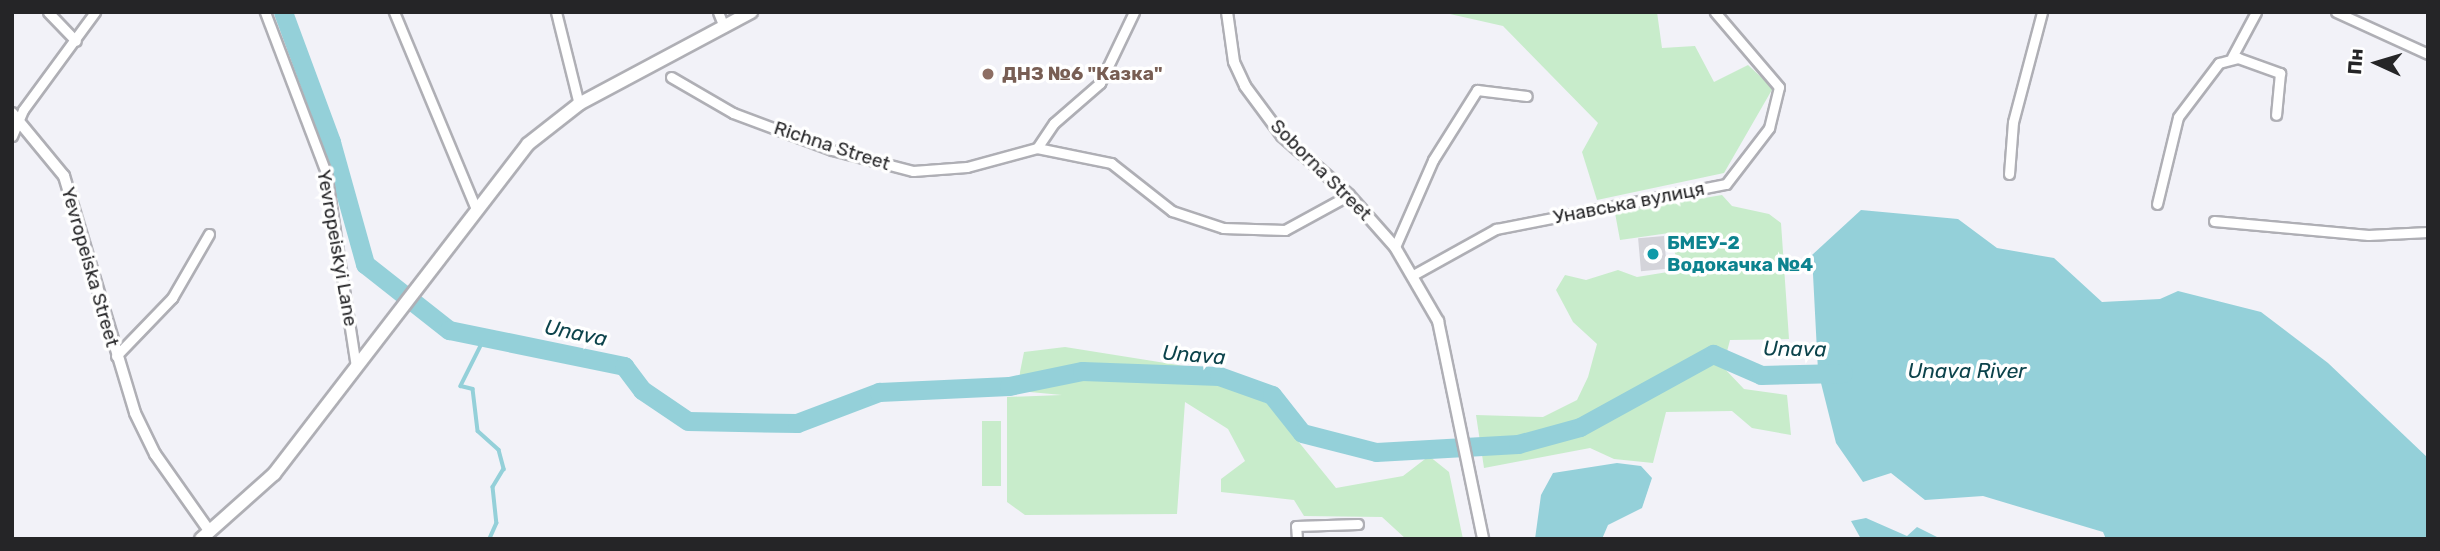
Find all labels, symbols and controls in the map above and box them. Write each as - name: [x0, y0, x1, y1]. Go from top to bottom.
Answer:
- north arrow: [2342, 28, 2412, 98]
- text: Пн: [2343, 48, 2368, 75]
- place label: ДНЗ №6 "Казка": [1002, 63, 1162, 85]
- marker: ДНЗ №6 "Казка": [980, 66, 996, 82]
- street label: Soborna Street: [1266, 115, 1376, 225]
- street label: Richna Street: [771, 117, 893, 175]
- street label: Yevropeiskyi Lane: [312, 168, 362, 328]
- street label: Унавська вулиця: [1551, 177, 1707, 229]
- street label: Yevropeiska Street: [56, 184, 124, 350]
- place label: БМЕУ-2 Водокачка №4: [1667, 232, 1813, 276]
- marker: БМЕУ-2 Водокачка №4: [1645, 246, 1661, 262]
- water label: Unava: [542, 314, 610, 352]
- water label: Unava: [1763, 336, 1827, 362]
- water label: Unava: [1161, 340, 1227, 370]
- water label: Unava River: [1908, 358, 2026, 384]

